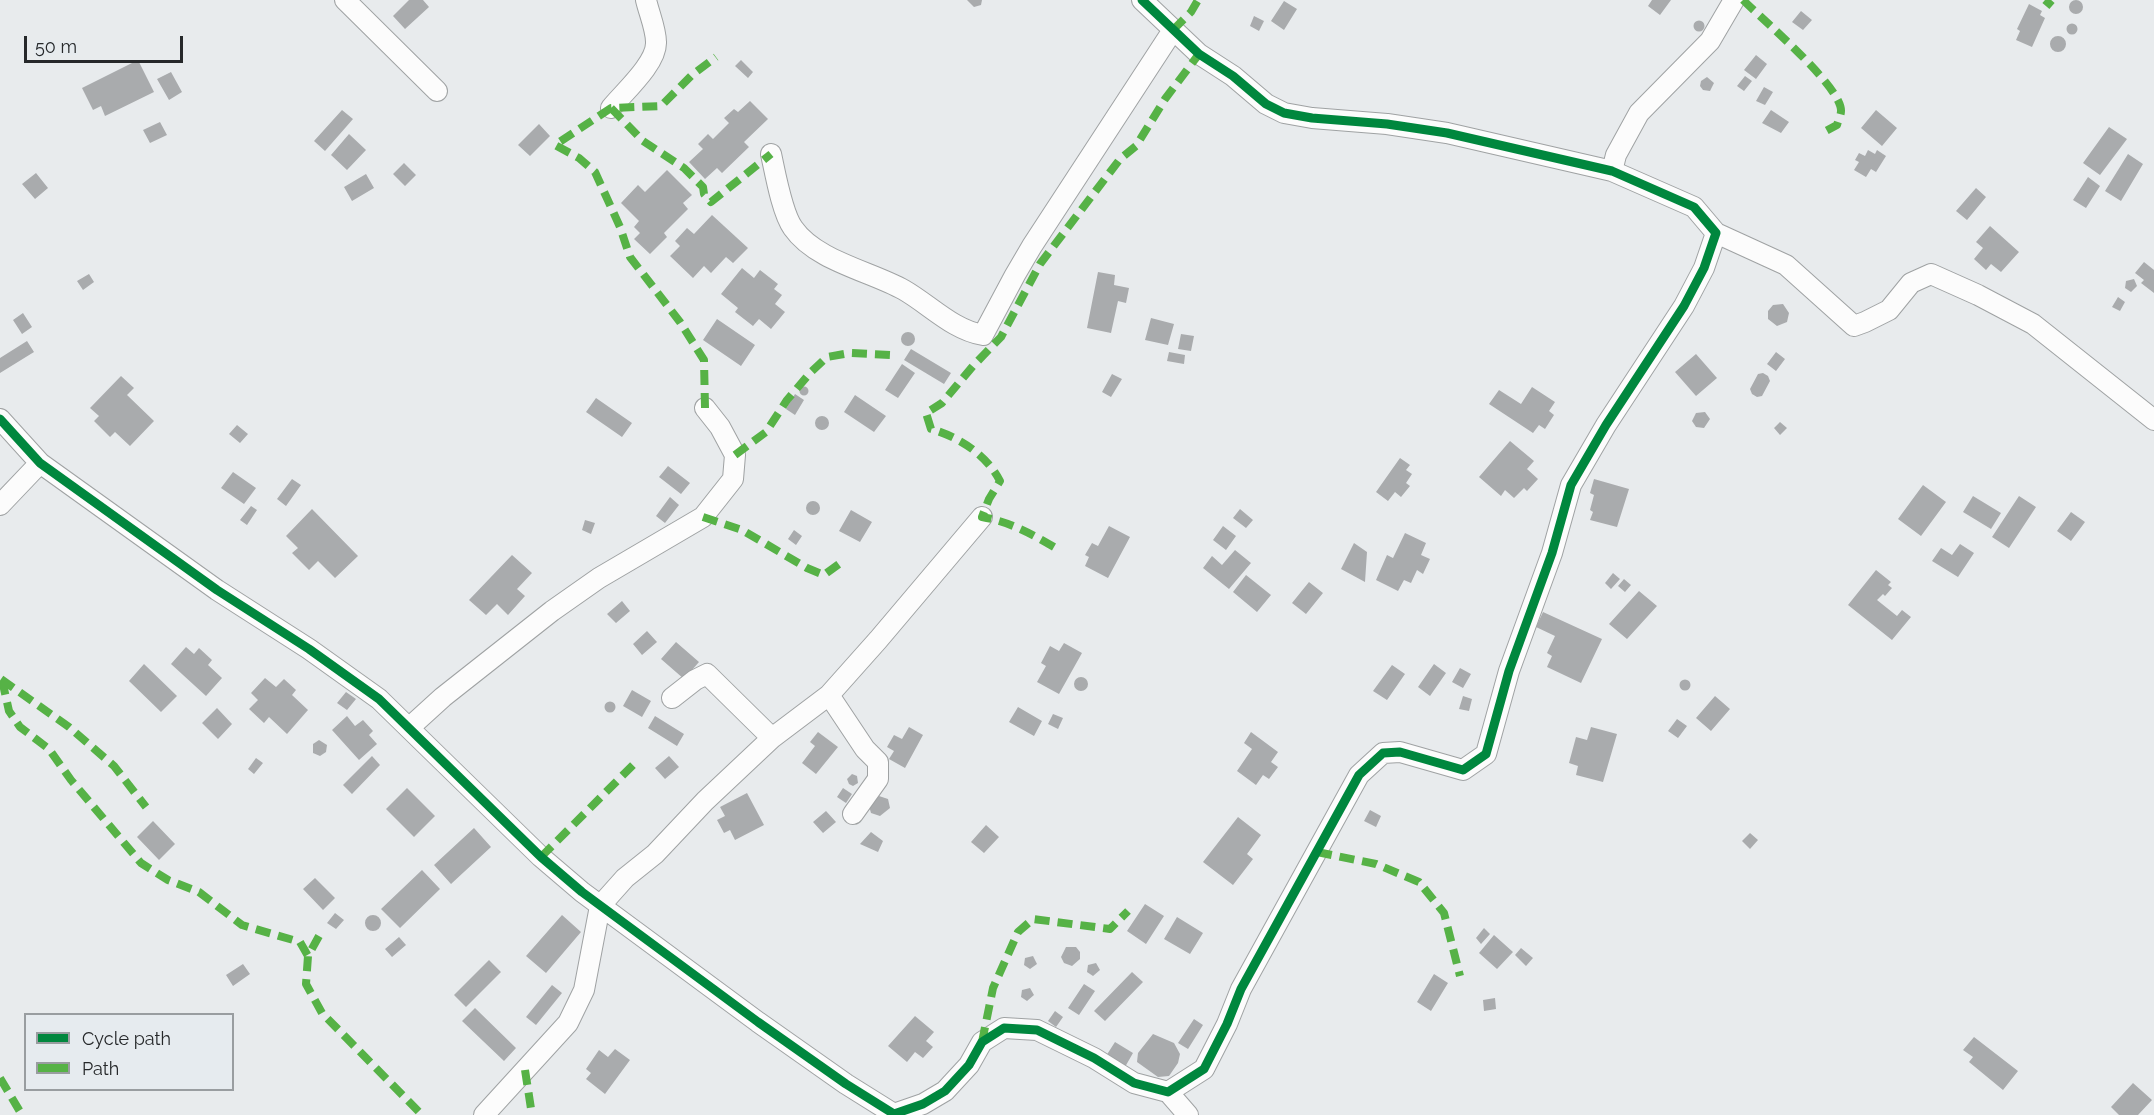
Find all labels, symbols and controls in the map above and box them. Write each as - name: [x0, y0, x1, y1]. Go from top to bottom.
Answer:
- scale bar: [27, 24, 186, 62]
- text: 50 m: [35, 36, 77, 57]
- legend: [24, 1013, 234, 1091]
- text: Cycle path: [82, 1028, 171, 1049]
- text: Path: [82, 1058, 119, 1079]

